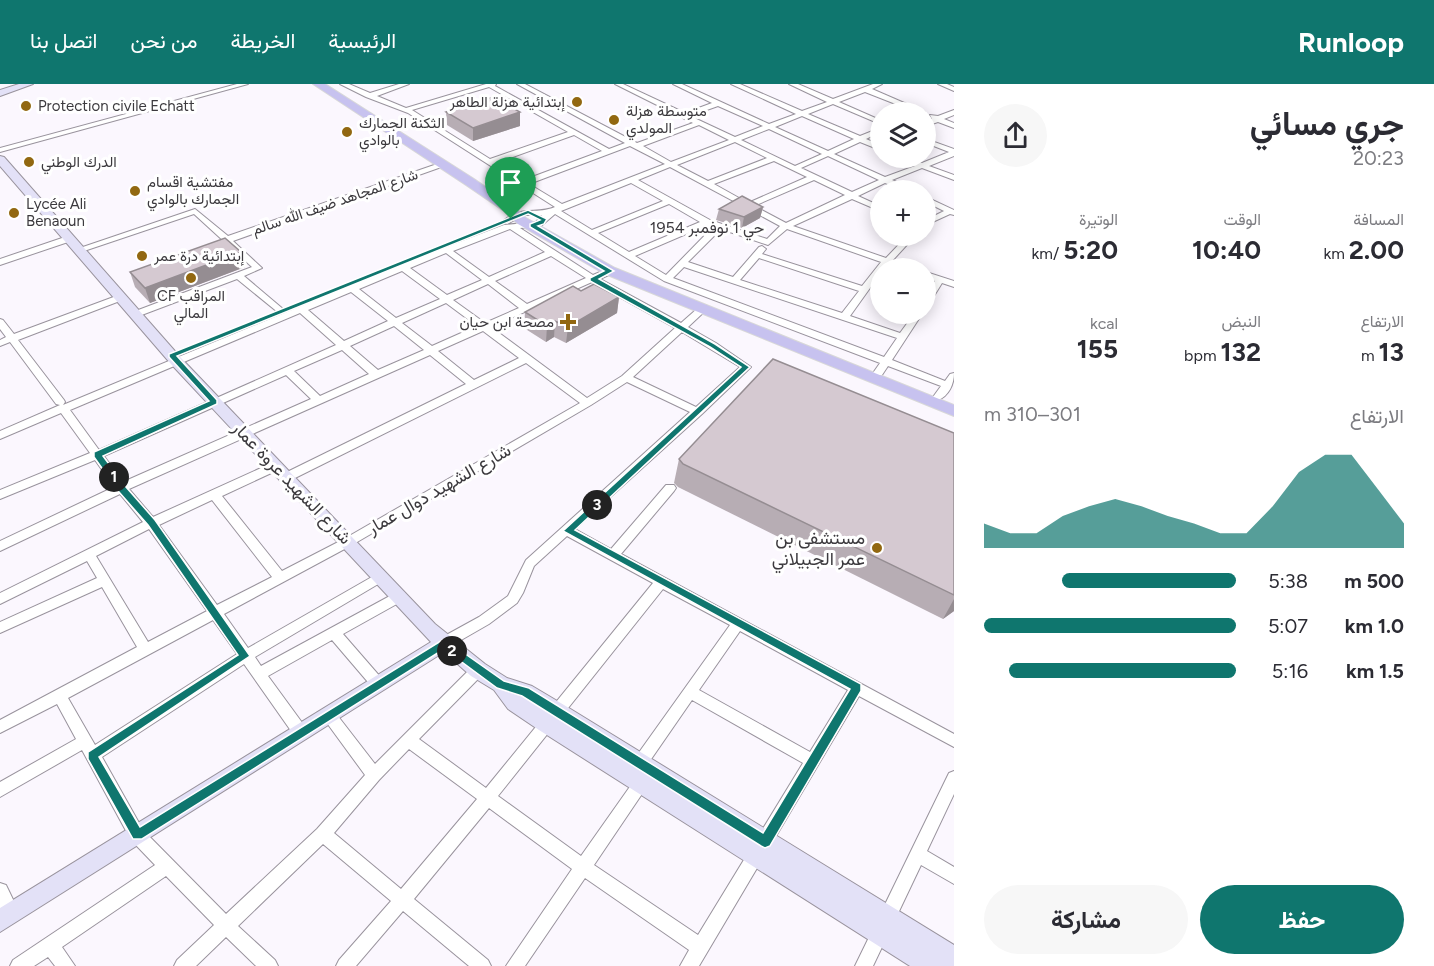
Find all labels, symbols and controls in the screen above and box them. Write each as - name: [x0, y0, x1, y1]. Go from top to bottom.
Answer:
- text: Runloop: [1298, 25, 1404, 59]
- text: اتصل بنا: [30, 28, 97, 53]
- text: من نحن: [130, 28, 197, 53]
- text: الخريطة: [230, 28, 295, 53]
- text: الرئيسية: [328, 28, 396, 53]
- place label: إبتدائية هزلة الطاهر: [449, 93, 566, 112]
- marker: إبتدائية هزلة الطاهر: [570, 95, 584, 109]
- place label: Protection civile Echatt: [38, 97, 195, 115]
- marker: Protection civile Echatt: [19, 99, 33, 113]
- place label: متوسطة هزلة المولدي: [626, 102, 707, 141]
- map controls: [870, 102, 936, 324]
- button: layers: [870, 102, 936, 168]
- button: share: [984, 104, 1047, 167]
- text: جري مسائي: [1250, 104, 1404, 143]
- marker: متوسطة هزلة المولدي: [607, 113, 621, 127]
- place label: الثكنة الجمارك بالوادي: [359, 114, 445, 153]
- marker: الثكنة الجمارك بالوادي: [340, 125, 354, 139]
- text: 20:23: [1353, 146, 1404, 170]
- place label: الدرك الوطني: [41, 153, 117, 175]
- marker: الدرك الوطني: [22, 155, 36, 169]
- pin: [485, 157, 536, 219]
- street label: شارع المجاهد ضيف الله سالم: [250, 165, 421, 241]
- icon: arrive: [494, 166, 527, 199]
- place label: مفتشية اقسام الجمارك بالوادي: [147, 173, 239, 212]
- button: +: [870, 180, 936, 246]
- marker: مفتشية اقسام الجمارك بالوادي: [128, 184, 142, 198]
- place label: Lycée Ali Benaoun: [26, 195, 87, 230]
- marker: Lycée Ali Benaoun: [7, 206, 21, 220]
- text: الوتيرة: [1079, 210, 1118, 229]
- text: الوقت: [1223, 210, 1261, 229]
- text: المسافة: [1353, 210, 1404, 229]
- district label: حي 1 نوفمبر 1954: [650, 218, 764, 241]
- text: 5:20: [1063, 234, 1118, 266]
- text: 10:40: [1192, 234, 1261, 266]
- text: 2.00: [1349, 234, 1404, 266]
- text: /km: [1032, 244, 1063, 263]
- text: km: [1323, 244, 1349, 263]
- place label: إبتدائية درة عمر: [153, 247, 245, 266]
- marker: إبتدائية درة عمر: [135, 249, 149, 263]
- button: −: [870, 258, 936, 324]
- marker: CF المراقب المالي: [184, 271, 198, 285]
- place label: CF المراقب المالي: [157, 287, 225, 326]
- text: النبض: [1221, 312, 1261, 331]
- text: الارتفاع: [1361, 312, 1404, 331]
- place label: مصحة ابن حيان: [459, 313, 554, 332]
- marker: مصحة ابن حيان: [559, 313, 577, 331]
- text: kcal: [1090, 314, 1118, 333]
- text: 155: [1077, 333, 1118, 365]
- text: 132: [1221, 336, 1261, 368]
- text: 13: [1379, 336, 1404, 368]
- text: bpm: [1184, 346, 1221, 365]
- text: m: [1361, 346, 1379, 365]
- text: 301–310 m: [984, 402, 1081, 426]
- text: الارتفاع: [1350, 404, 1404, 428]
- street label: شارع الشهيد عروة عمار: [226, 416, 356, 550]
- street label: شارع الشهيد دوال عمار: [362, 439, 515, 540]
- pin: 1: [99, 462, 129, 492]
- text: 1: [111, 467, 117, 486]
- pin: 3: [582, 490, 612, 520]
- text: 3: [593, 495, 601, 514]
- place label: مستشفى بن عمر الجبيلاني: [772, 527, 865, 574]
- marker: مستشفى بن عمر الجبيلاني: [870, 541, 884, 555]
- text: 5:38: [1268, 569, 1308, 593]
- text: 500 m: [1344, 569, 1404, 593]
- text: 5:07: [1268, 614, 1308, 638]
- text: 1.0 km: [1345, 614, 1404, 638]
- pin: 2: [437, 636, 467, 666]
- text: 2: [447, 641, 457, 660]
- text: 5:16: [1272, 659, 1308, 683]
- text: 1.5 km: [1346, 659, 1404, 683]
- button: مشاركة: [984, 885, 1188, 954]
- button: حفظ: [1200, 885, 1404, 954]

